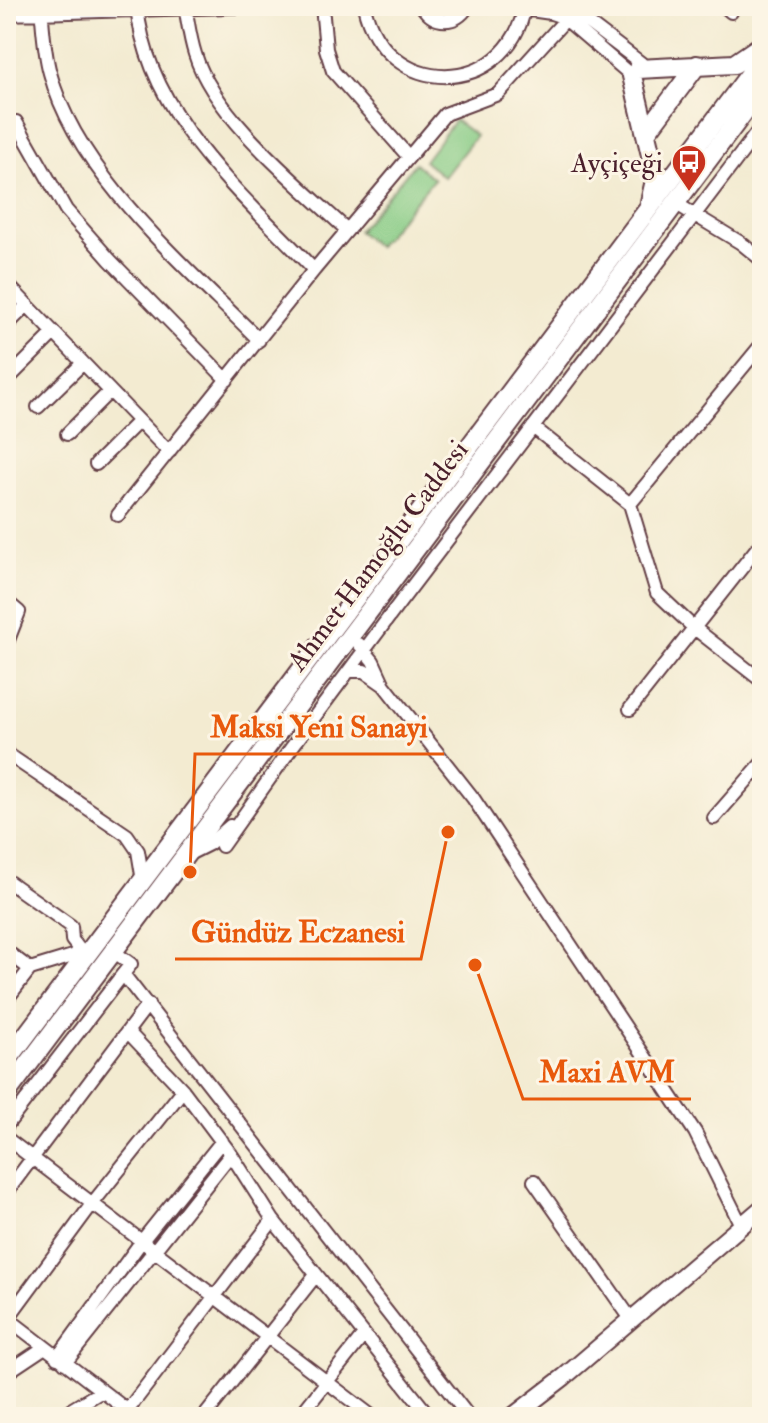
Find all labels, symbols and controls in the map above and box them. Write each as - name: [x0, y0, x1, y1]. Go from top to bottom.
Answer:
- bus stop icon: Ayçiçeği: [670, 143, 708, 193]
- place label: Ayçiçeği: [570, 146, 663, 181]
- street label: Ahmet Hamoğlu Caddesi: [279, 434, 476, 679]
- callout: Maksi Yeni Sanayi: [195, 700, 444, 754]
- text: Maksi Yeni Sanayi: [209, 709, 428, 746]
- callout: Gündüz Eczanesi: [175, 905, 421, 959]
- text: Gündüz Eczanesi: [191, 914, 405, 951]
- callout: Maxi AVM: [523, 1045, 691, 1099]
- text: Maxi AVM: [538, 1054, 675, 1091]

